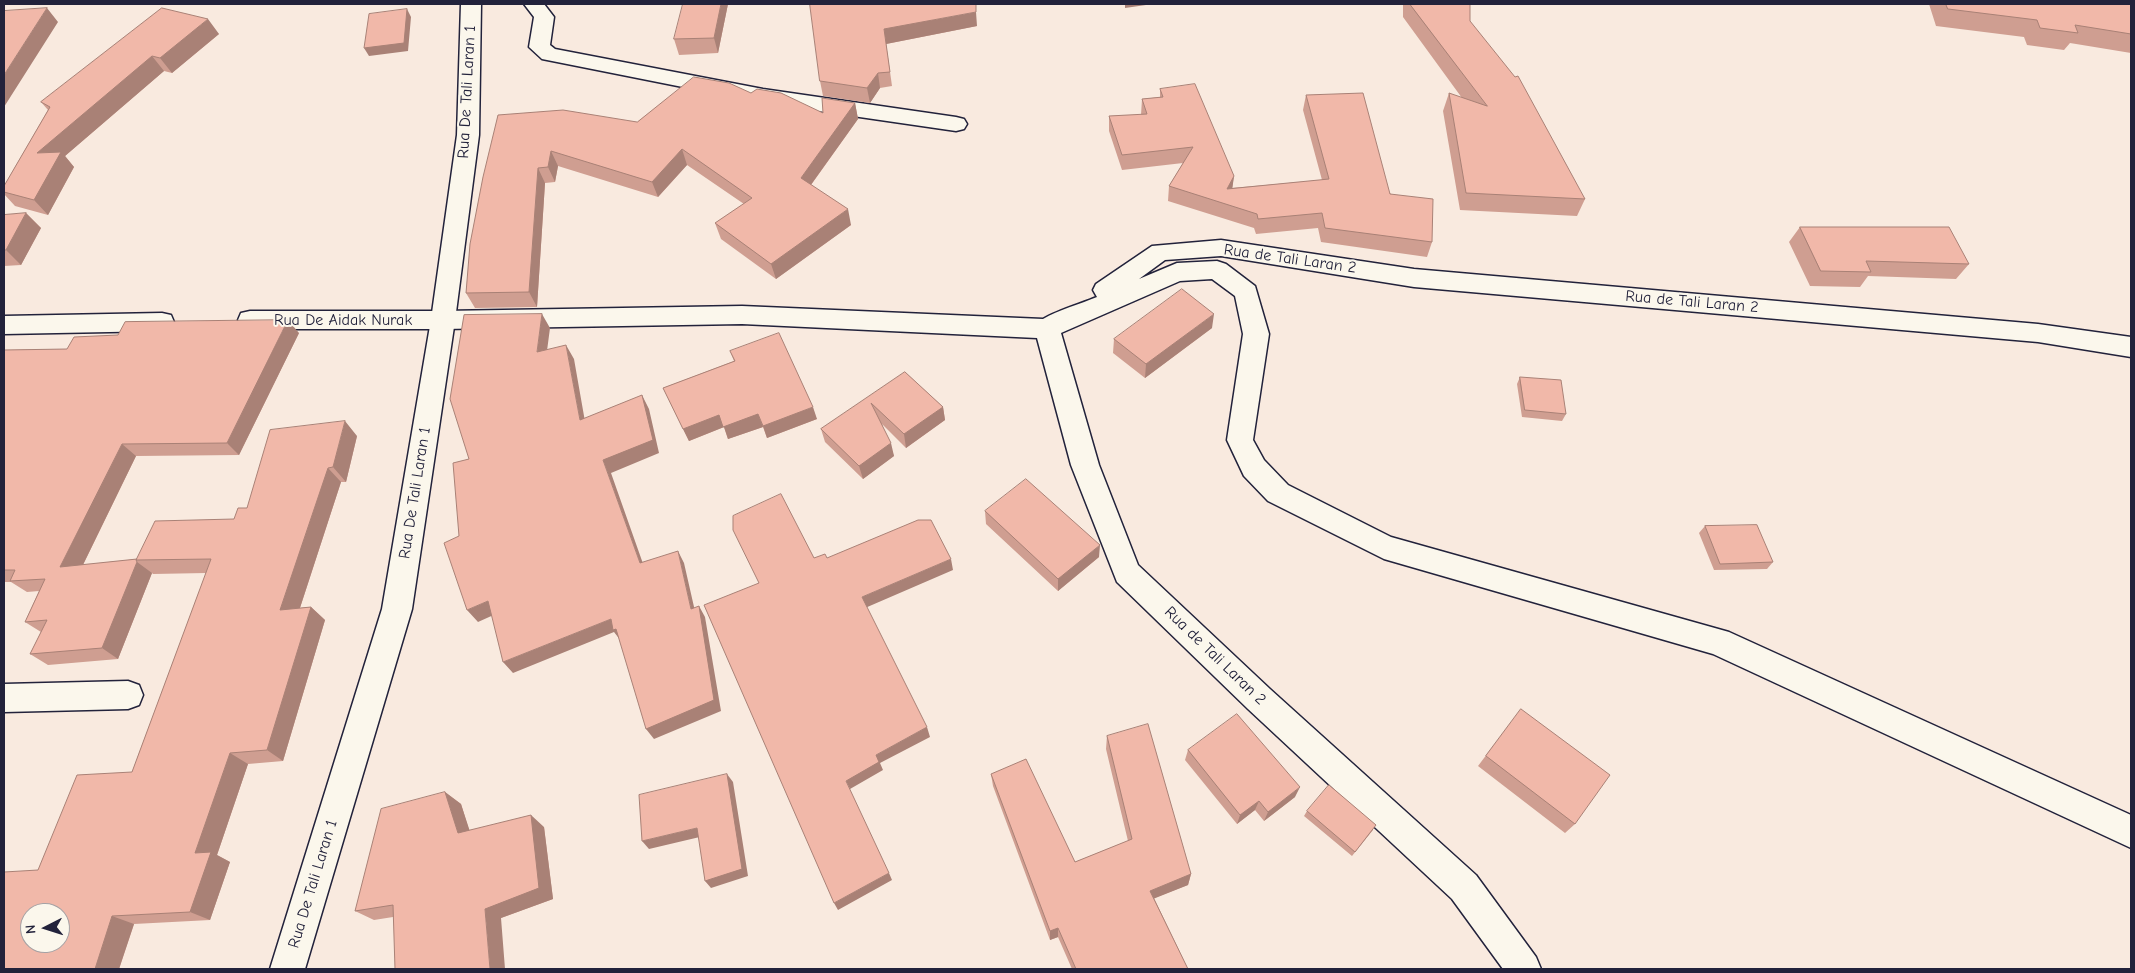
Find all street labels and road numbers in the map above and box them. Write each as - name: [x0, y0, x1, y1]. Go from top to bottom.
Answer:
- street label: Rua De Tali Laran 1: [454, 25, 480, 159]
- street label: Rua de Tali Laran 2: [1223, 240, 1357, 278]
- street label: Rua de Tali Laran 2: [1625, 287, 1759, 317]
- street label: Rua De Aidak Nurak: [274, 310, 412, 330]
- street label: Rua De Tali Laran 1: [395, 426, 435, 560]
- street label: Rua de Tali Laran 2: [1160, 603, 1270, 709]
- street label: Rua De Tali Laran 1: [284, 818, 342, 950]

